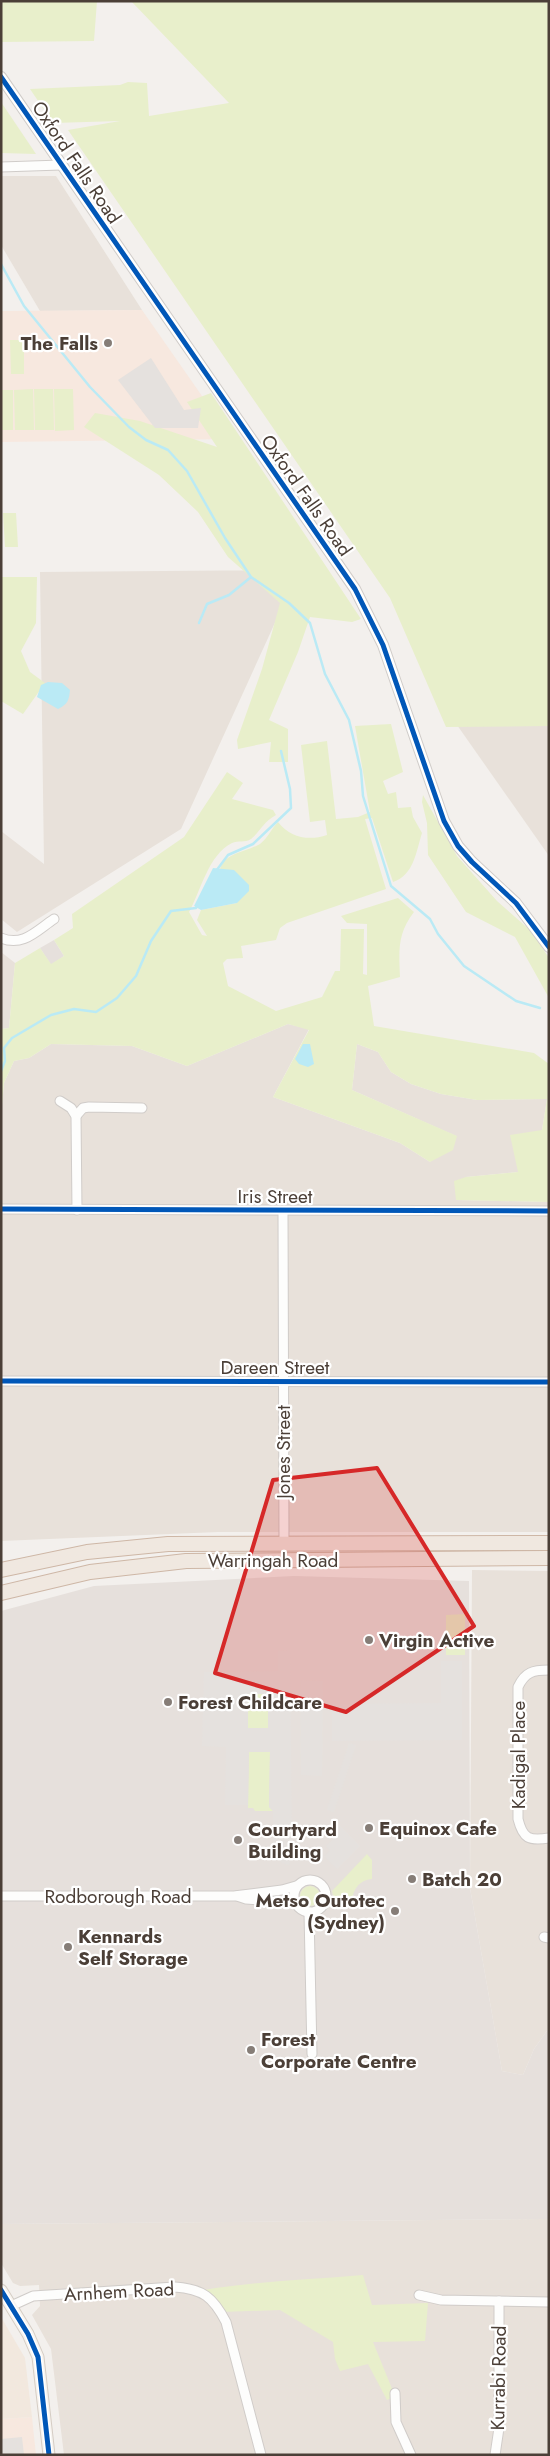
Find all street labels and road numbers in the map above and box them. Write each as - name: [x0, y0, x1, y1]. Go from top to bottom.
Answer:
- street label: Oxford Falls Road: [25, 95, 128, 229]
- street label: Oxford Falls Road: [255, 429, 359, 562]
- street label: Iris Street: [238, 1183, 313, 1210]
- street label: Dareen Street: [221, 1354, 330, 1381]
- street label: Jones Street: [270, 1405, 297, 1502]
- street label: Warringah Road: [208, 1547, 338, 1574]
- street label: Kadigal Place: [505, 1701, 532, 1809]
- street label: Rodborough Road: [44, 1883, 192, 1910]
- street label: Arnhem Road: [63, 2275, 175, 2308]
- street label: Kurrabi Road: [484, 2325, 513, 2431]

